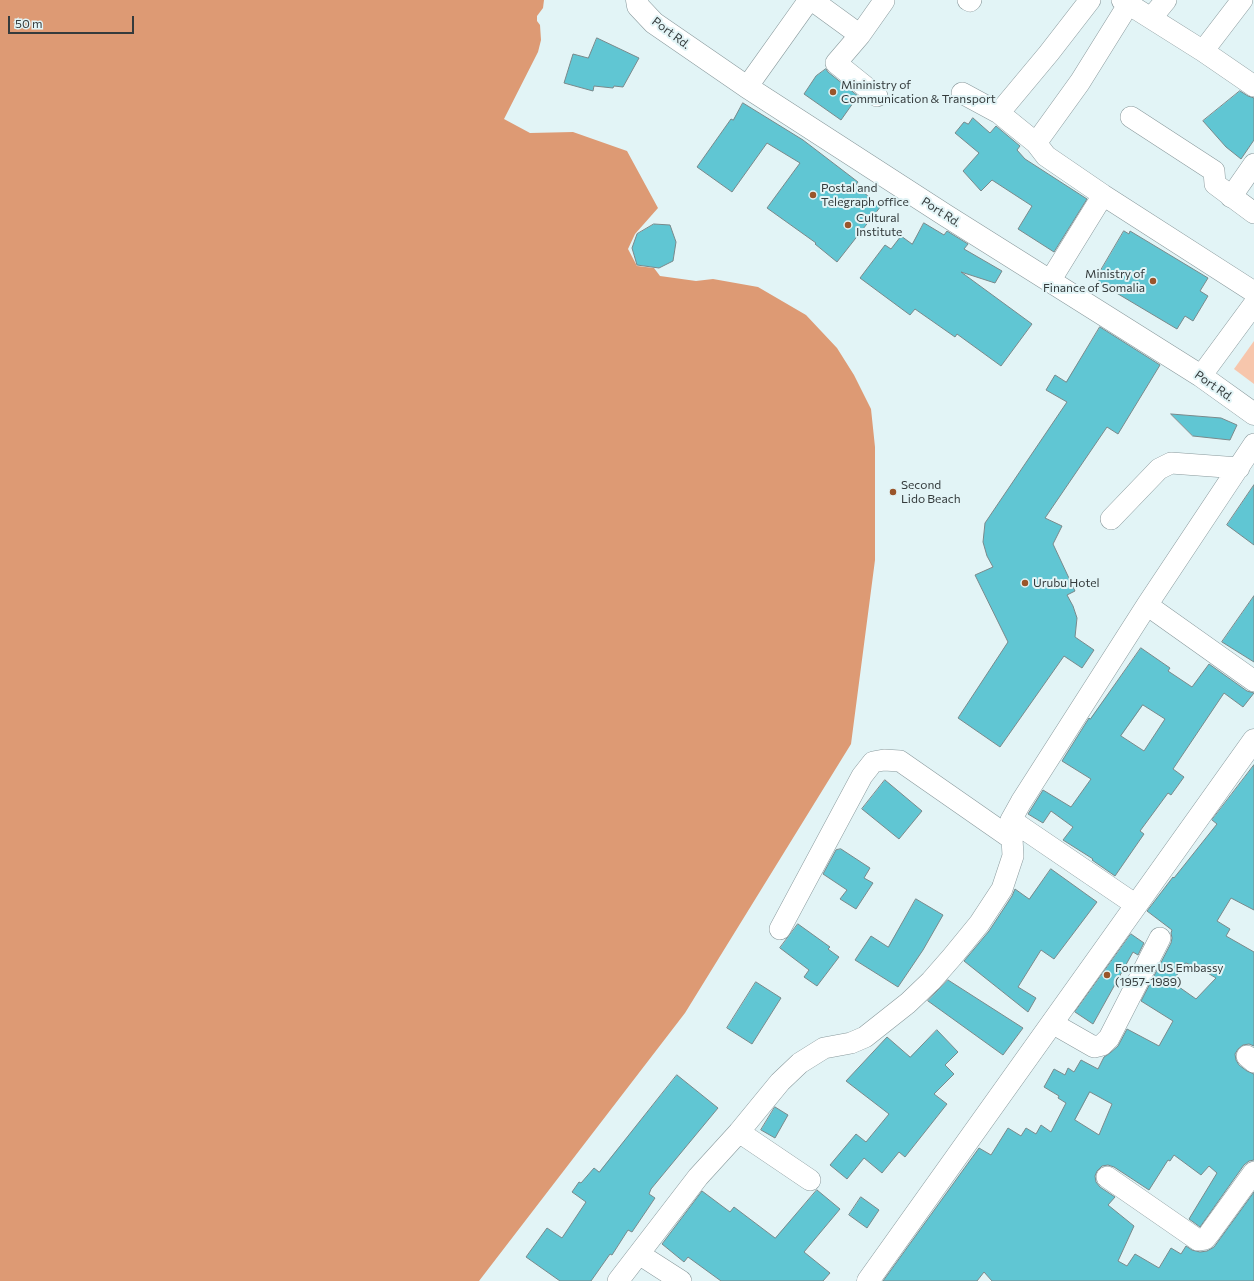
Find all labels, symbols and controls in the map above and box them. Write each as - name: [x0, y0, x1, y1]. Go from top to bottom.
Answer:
- scale bar: [10, 8, 136, 34]
- street label: Port Rd.: [649, 14, 693, 52]
- text: 50 m: [15, 16, 43, 30]
- place label: Mininistry of Communication & Transport: [841, 78, 996, 106]
- marker: Mininistry of Communication & Transport: [828, 87, 838, 97]
- place label: Postal and Telegraph office: [821, 181, 909, 209]
- marker: Postal and Telegraph office: [808, 190, 818, 200]
- street label: Port Rd.: [919, 194, 963, 230]
- place label: Cultural Institute: [856, 211, 902, 239]
- marker: Cultural Institute: [843, 220, 853, 230]
- place label: Ministry of Finance of Somalia: [1043, 267, 1145, 295]
- marker: Ministry of Finance of Somalia: [1148, 276, 1158, 286]
- street label: Port Rd.: [1192, 368, 1236, 404]
- place label: Second Lido Beach: [901, 478, 961, 506]
- marker: Second Lido Beach: [888, 487, 898, 497]
- place label: Urubu Hotel: [1033, 576, 1100, 590]
- marker: Urubu Hotel: [1020, 578, 1030, 588]
- place label: Former US Embassy (1957-1989): [1115, 961, 1224, 989]
- marker: Former US Embassy (1957-1989): [1102, 970, 1112, 980]

